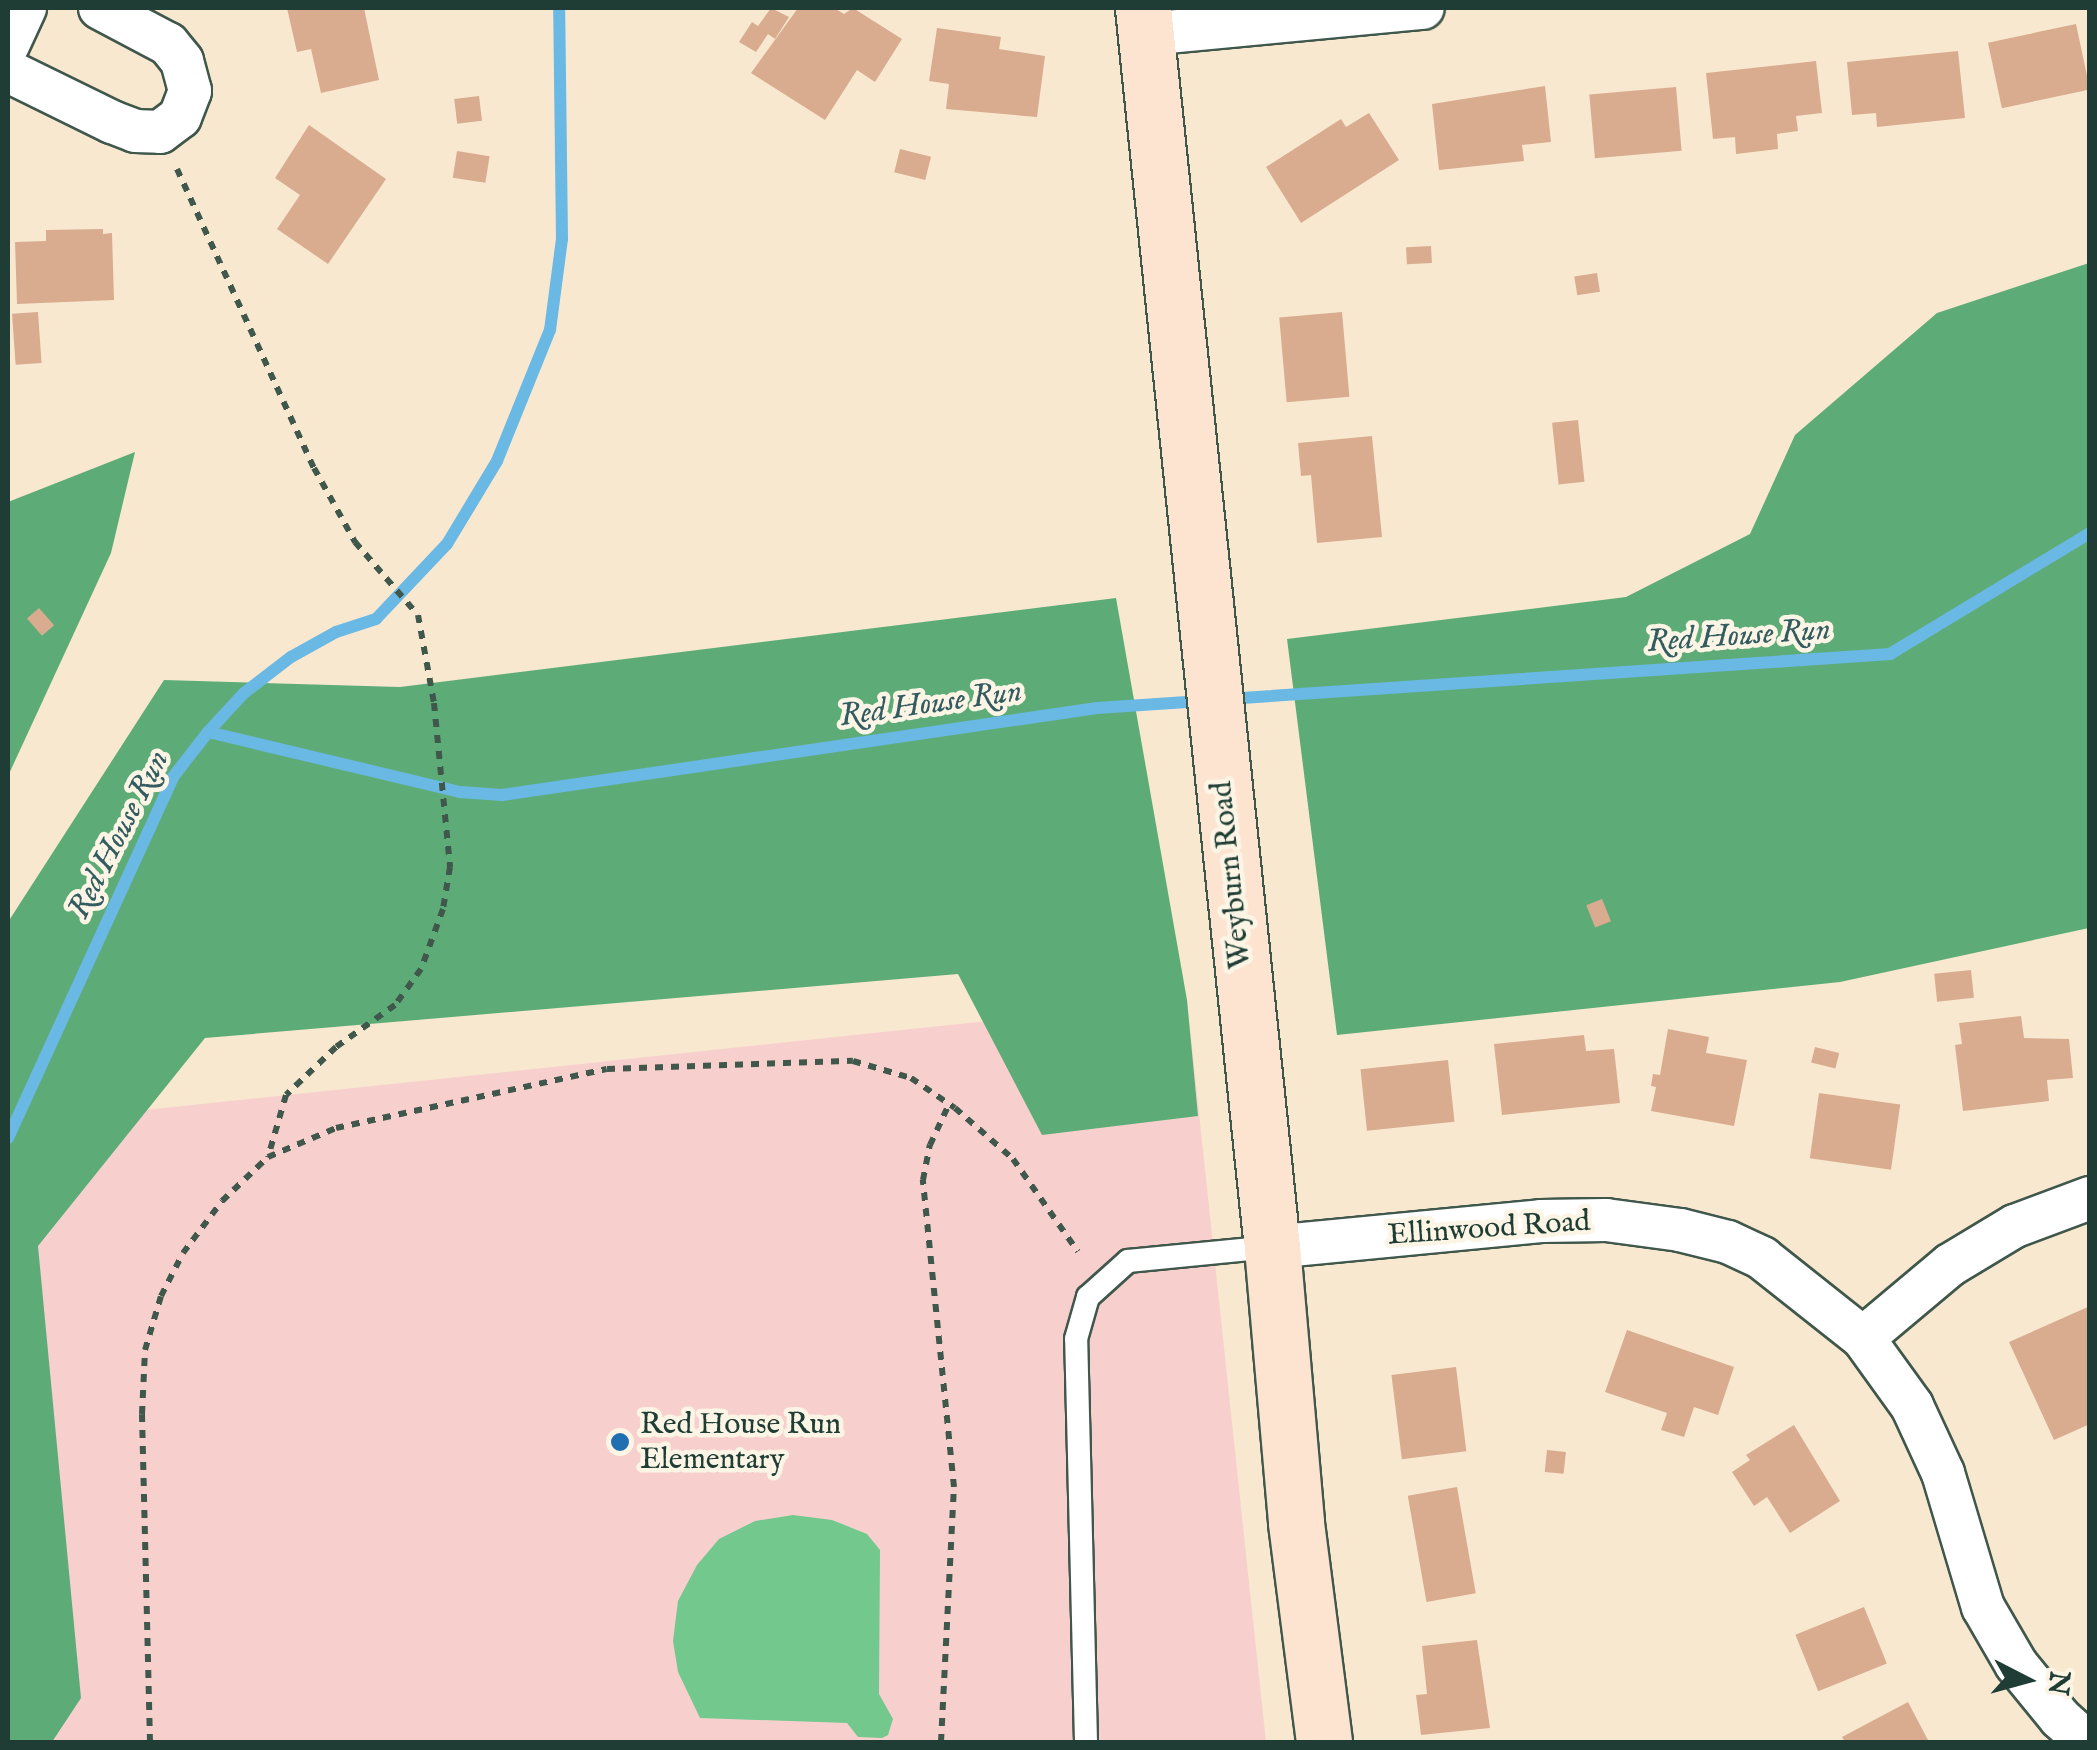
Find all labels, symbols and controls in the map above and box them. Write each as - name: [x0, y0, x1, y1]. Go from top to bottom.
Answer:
- water label: Red House Run: [1646, 611, 1832, 663]
- water label: Red House Run: [837, 673, 1025, 737]
- water label: Red House Run: [61, 744, 179, 926]
- street label: Weyburn Road: [1204, 779, 1260, 971]
- street label: Ellinwood Road: [1386, 1204, 1592, 1254]
- place label: Red House Run Elementary: [640, 1407, 841, 1478]
- marker: Red House Run Elementary: [609, 1431, 631, 1453]
- north arrow: [1977, 1630, 2077, 1730]
- text: N: [2039, 1669, 2076, 1697]

